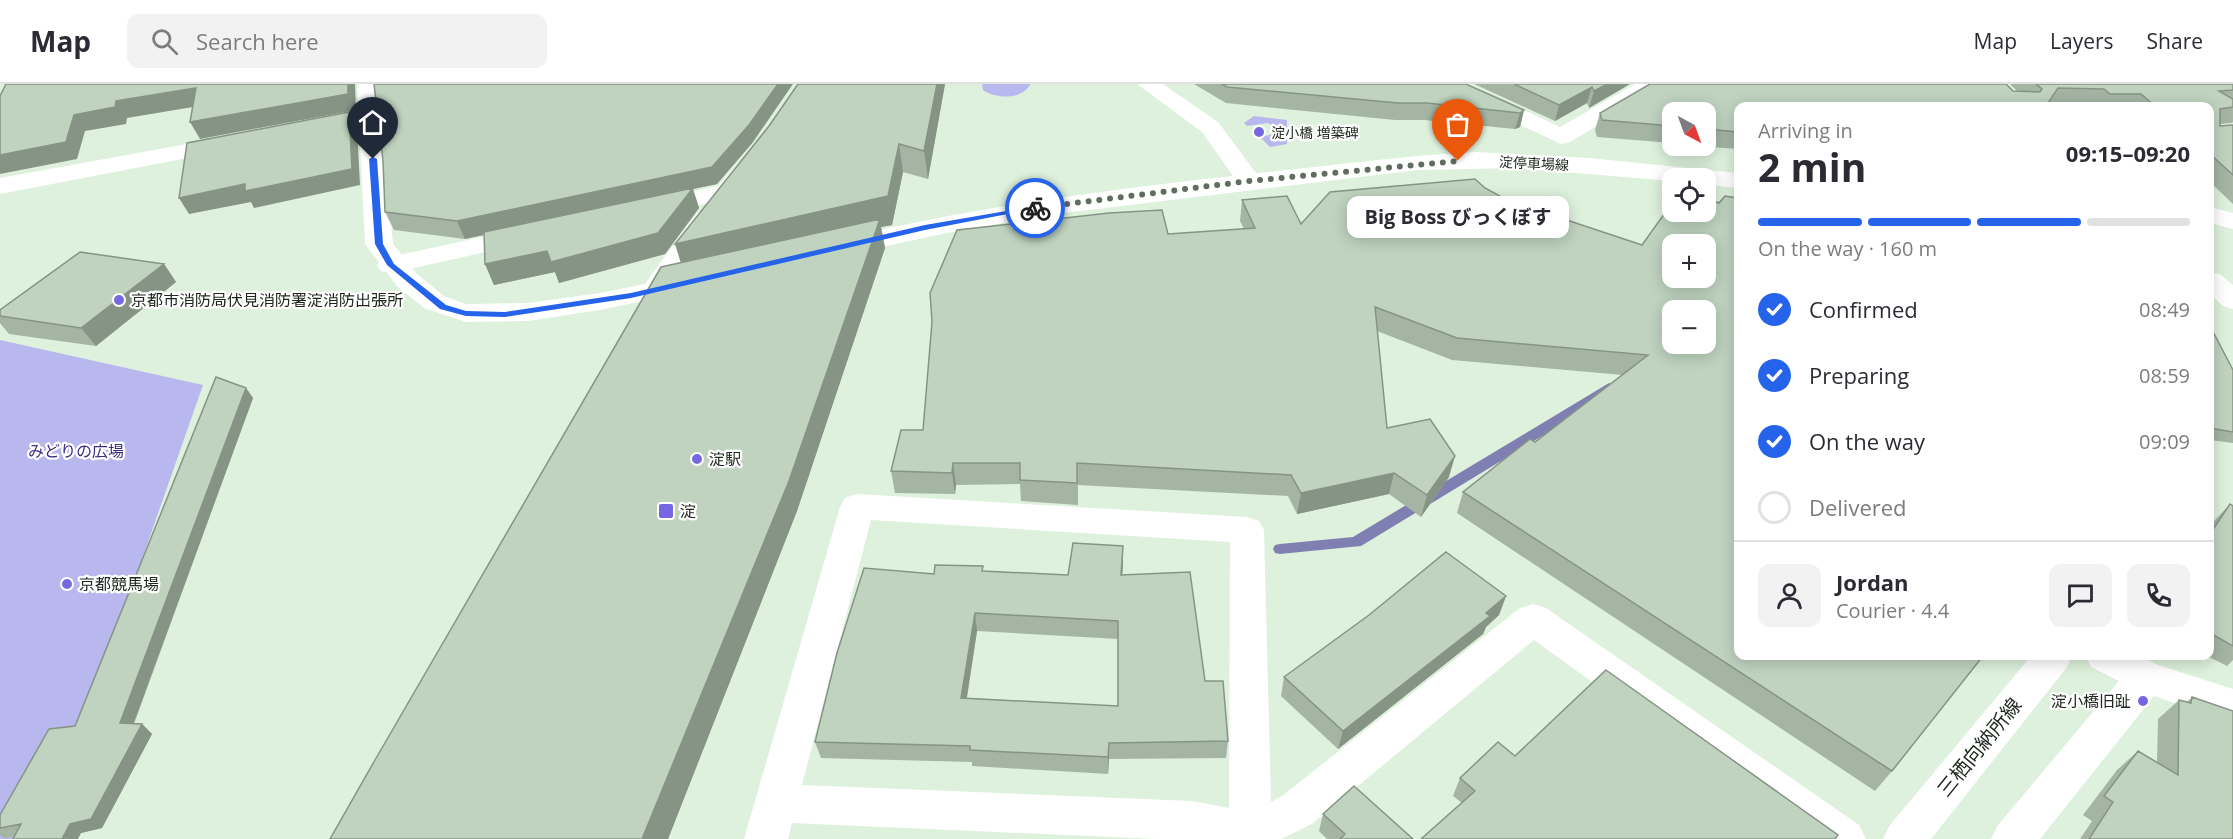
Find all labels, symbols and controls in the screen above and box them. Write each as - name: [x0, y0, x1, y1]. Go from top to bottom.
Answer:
- search box: [127, 14, 547, 68]
- text: Map: [30, 22, 91, 60]
- icon: search: [148, 25, 181, 58]
- text: Search here: [196, 26, 319, 56]
- text: Map: [1974, 27, 2017, 55]
- text: Layers: [2050, 27, 2114, 55]
- text: Share: [2147, 27, 2203, 55]
- pin: [347, 97, 398, 159]
- pin: [1432, 99, 1483, 161]
- north arrow: [1662, 102, 1716, 156]
- map controls: [1662, 102, 1716, 354]
- icon: home: [356, 106, 389, 139]
- icon: bag: [1441, 108, 1474, 141]
- text: Arriving in: [1758, 117, 1853, 144]
- place label: 淀小橋 増築碑: [1271, 123, 1359, 142]
- marker: 淀小橋 増築碑: [1252, 125, 1266, 139]
- text: 09:15–09:20: [2066, 138, 2190, 168]
- text: 2 min: [1758, 140, 1866, 193]
- street label: 淀停車場線: [1499, 152, 1569, 174]
- button: locate: [1662, 168, 1716, 222]
- courier: [1005, 178, 1065, 238]
- icon: bike: [1019, 192, 1052, 225]
- callout: Big Boss びっくぼす: [1347, 197, 1569, 239]
- text: Big Boss びっくぼす: [1365, 203, 1551, 230]
- button: +: [1662, 234, 1716, 288]
- text: On the way · 160 m: [1758, 235, 1937, 262]
- place label: 京都市消防局伏見消防署淀消防出張所: [131, 289, 403, 311]
- marker: 京都市消防局伏見消防署淀消防出張所: [112, 293, 126, 307]
- icon: check: [1758, 293, 1791, 326]
- text: Confirmed: [1809, 294, 1918, 324]
- text: 08:49: [2139, 296, 2190, 323]
- button: −: [1662, 300, 1716, 354]
- icon: check: [1758, 359, 1791, 392]
- text: Preparing: [1809, 360, 1909, 390]
- text: 08:59: [2139, 362, 2190, 389]
- icon: check: [1758, 425, 1791, 458]
- text: On the way: [1809, 426, 1925, 456]
- text: 09:09: [2139, 428, 2190, 455]
- park label: みどりの広場: [28, 440, 124, 462]
- place label: 淀駅: [709, 448, 741, 470]
- marker: 淀駅: [690, 452, 704, 466]
- text: Delivered: [1809, 492, 1907, 522]
- place label: 淀: [680, 500, 696, 522]
- marker: 淀: [657, 502, 675, 520]
- button: person: [1758, 564, 1821, 627]
- button: chat: [2049, 564, 2112, 627]
- button: phone: [2127, 564, 2190, 627]
- text: Jordan: [1836, 567, 1909, 597]
- place label: 京都競馬場: [79, 573, 159, 595]
- marker: 京都競馬場: [60, 577, 74, 591]
- text: Courier · 4.4: [1836, 597, 1949, 624]
- place label: 淀小橋旧趾: [2051, 690, 2131, 712]
- street label: 三栖向納所線: [1931, 692, 2027, 802]
- marker: 淀小橋旧趾: [2136, 694, 2150, 708]

